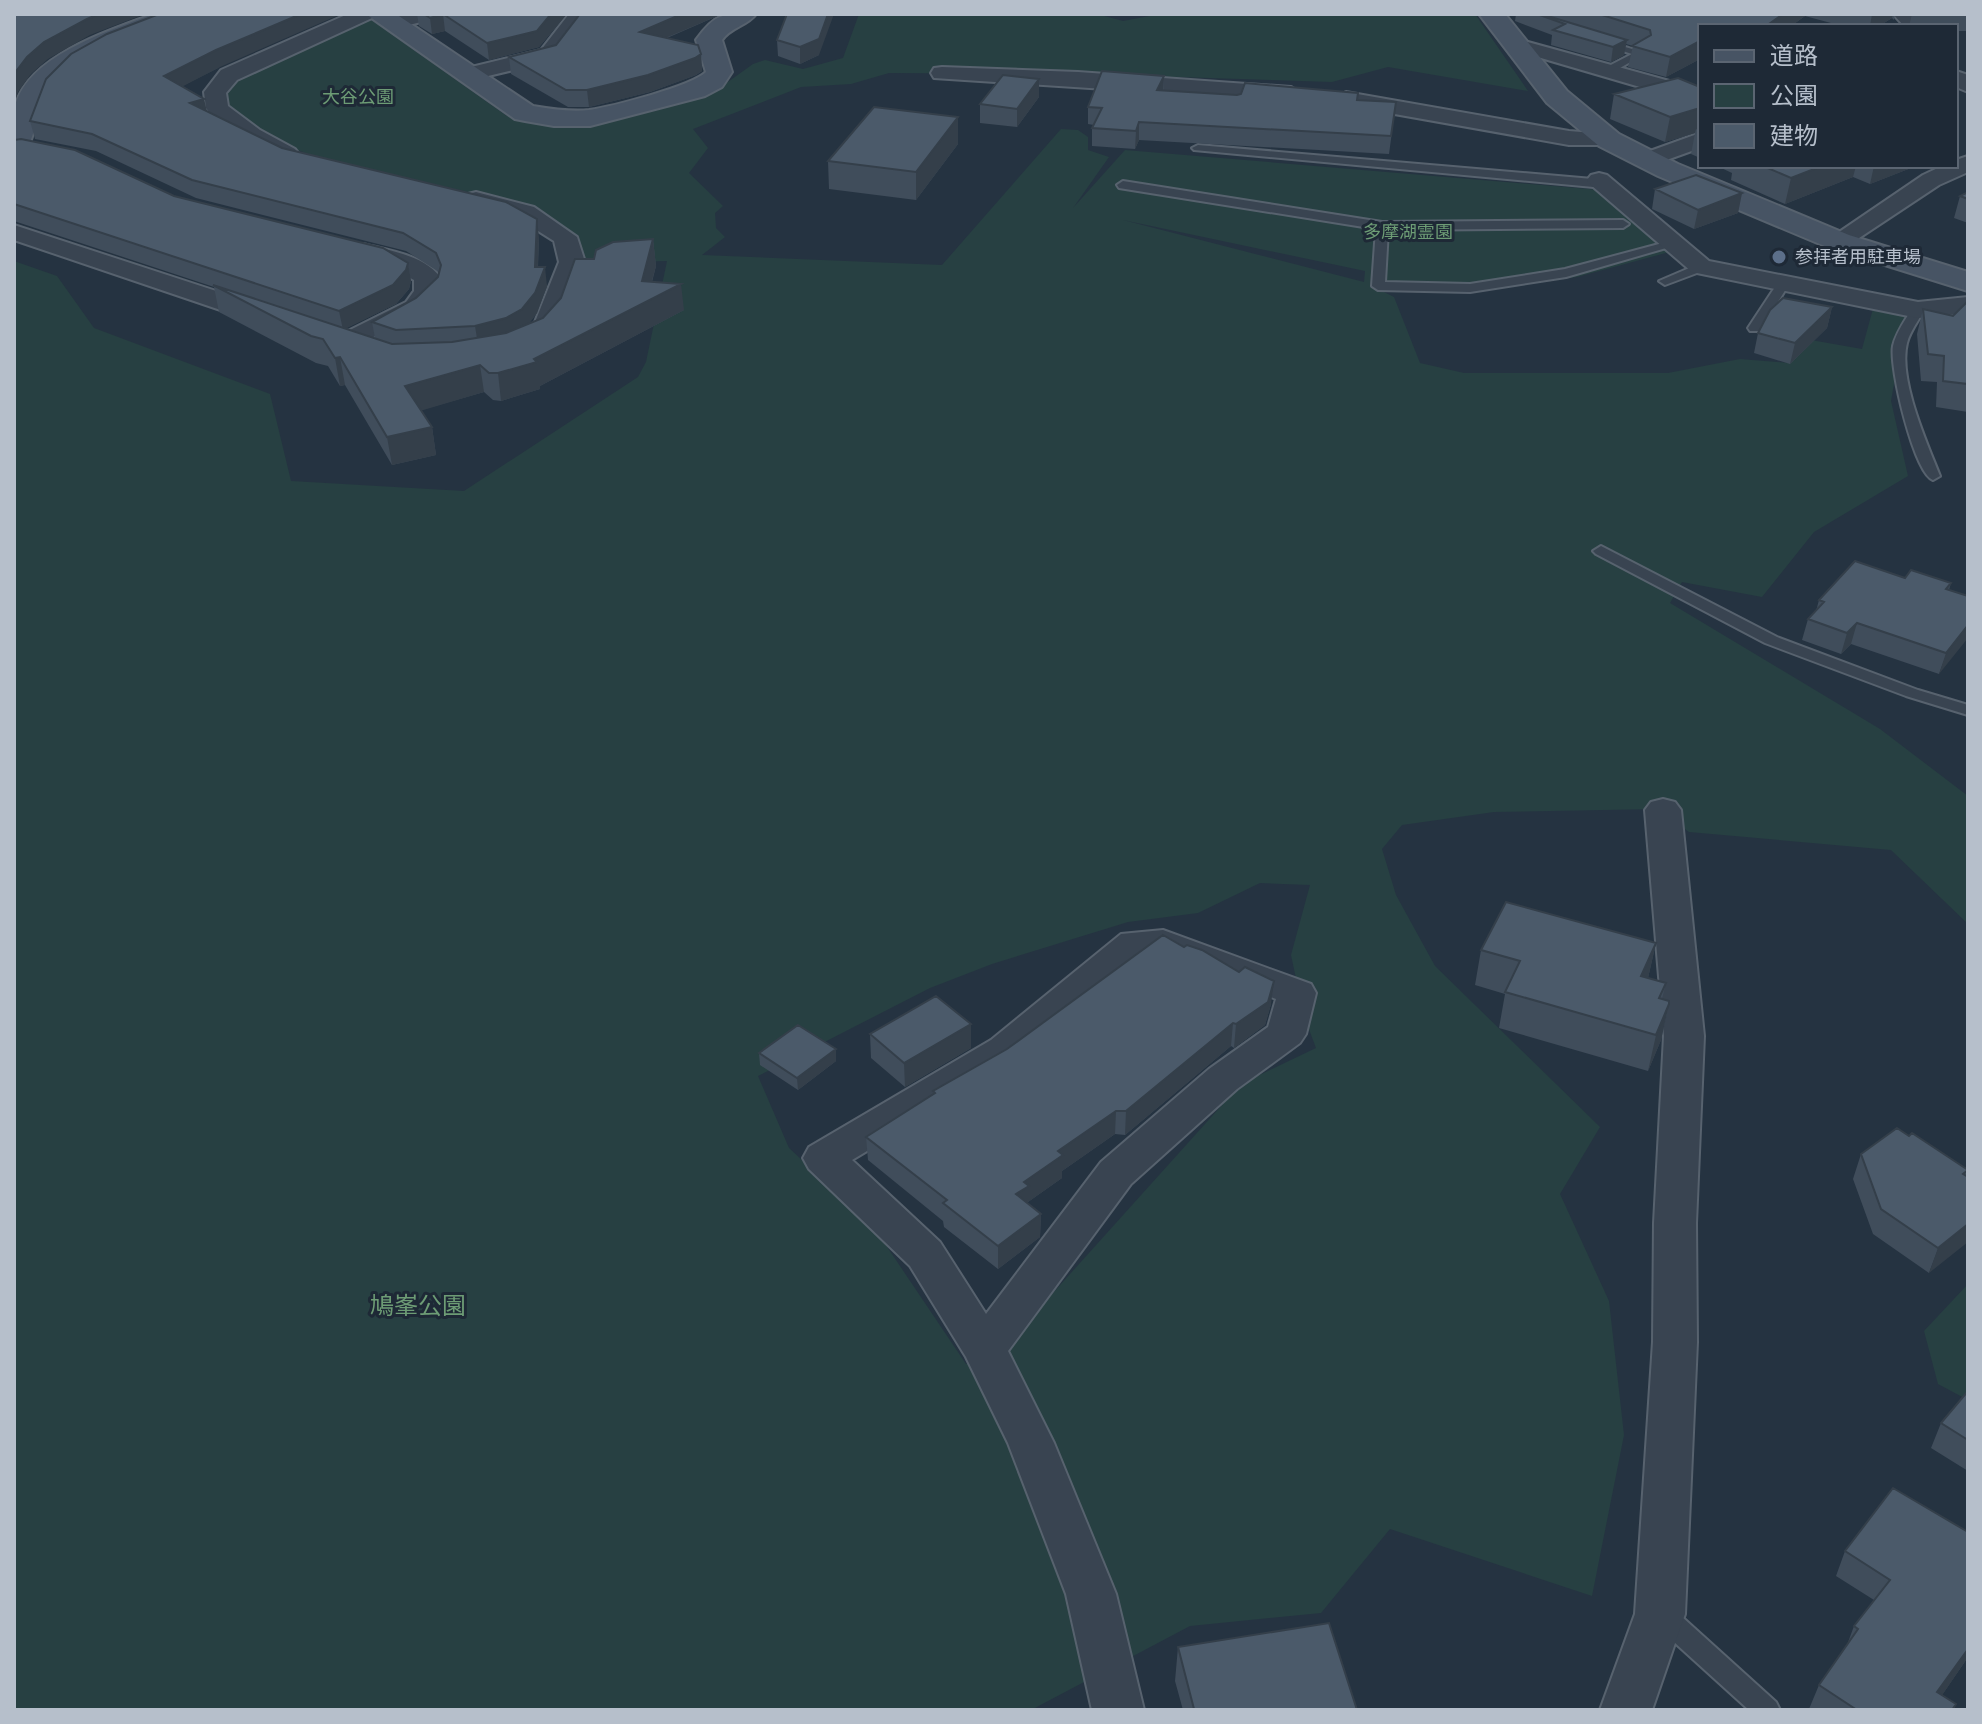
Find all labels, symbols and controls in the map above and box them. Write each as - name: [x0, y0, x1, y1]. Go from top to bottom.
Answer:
- legend: [1698, 24, 1958, 168]
- text: 道路: [1770, 39, 1818, 72]
- text: 公園: [1770, 79, 1818, 112]
- park label: 大谷公園: [322, 84, 394, 109]
- text: 建物: [1770, 119, 1818, 152]
- park label: 多摩湖霊園: [1363, 219, 1453, 244]
- place label: 参拝者用駐車場: [1795, 244, 1921, 269]
- marker: 参拝者用駐車場: [1770, 248, 1788, 266]
- park label: 鳩峯公園: [370, 1289, 466, 1322]

